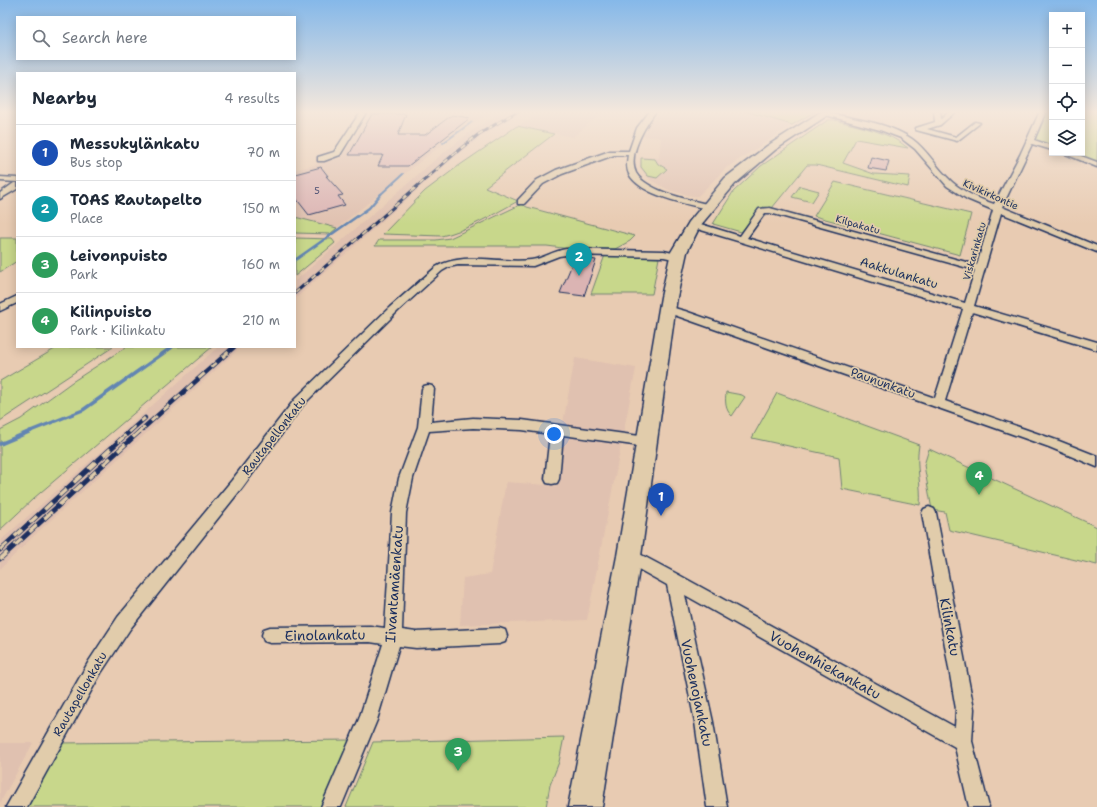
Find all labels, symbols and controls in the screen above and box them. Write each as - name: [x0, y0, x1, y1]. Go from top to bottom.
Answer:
- map controls: [1049, 12, 1085, 156]
- button: +: [1049, 12, 1085, 48]
- search box: [16, 16, 296, 60]
- icon: search: [30, 27, 52, 49]
- text: Search here: [62, 28, 148, 48]
- button: −: [1049, 48, 1085, 84]
- button: locate: [1049, 84, 1085, 120]
- text: Nearby: [32, 87, 97, 109]
- text: 4 results: [224, 90, 280, 107]
- button: layers: [1049, 120, 1085, 156]
- text: Messukylänkatu: [70, 134, 200, 154]
- text: 1: [42, 144, 48, 161]
- text: 70 m: [246, 144, 280, 161]
- text: Bus stop: [70, 154, 122, 171]
- street label: Kivikirkontie: [961, 176, 1021, 213]
- house number: 5: [314, 185, 320, 197]
- text: TOAS Rautapelto: [70, 190, 202, 210]
- text: 2: [40, 200, 50, 217]
- text: 150 m: [242, 200, 280, 217]
- text: Place: [70, 210, 103, 227]
- street label: Kilpakatu: [834, 212, 882, 237]
- street label: Viskarinkatu: [960, 220, 989, 282]
- pin: 2: [566, 243, 592, 276]
- text: Leivonpuisto: [70, 246, 168, 266]
- street label: Aakkulankatu: [858, 254, 940, 292]
- text: 3: [40, 256, 50, 273]
- text: 160 m: [242, 256, 280, 273]
- text: Park: [70, 266, 98, 283]
- text: Kilinpuisto: [70, 302, 152, 322]
- text: 4: [40, 312, 50, 329]
- text: 210 m: [242, 312, 280, 329]
- text: Park · Kilinkatu: [70, 322, 165, 339]
- street label: Paununkatu: [848, 364, 918, 402]
- street label: Rautapellonkatu: [238, 393, 310, 479]
- your location: [544, 424, 564, 444]
- pin: 4: [966, 462, 992, 495]
- pin: 1: [648, 483, 674, 516]
- street label: Iivantamäenkatu: [381, 525, 407, 643]
- street label: Kilinkatu: [936, 596, 964, 658]
- street label: Einolankatu: [284, 625, 366, 645]
- street label: Vuohenhiekankatu: [766, 627, 884, 703]
- street label: Vuohenojankatu: [677, 638, 717, 748]
- street label: Rautapellonkatu: [49, 649, 111, 739]
- pin: 3: [445, 738, 471, 771]

